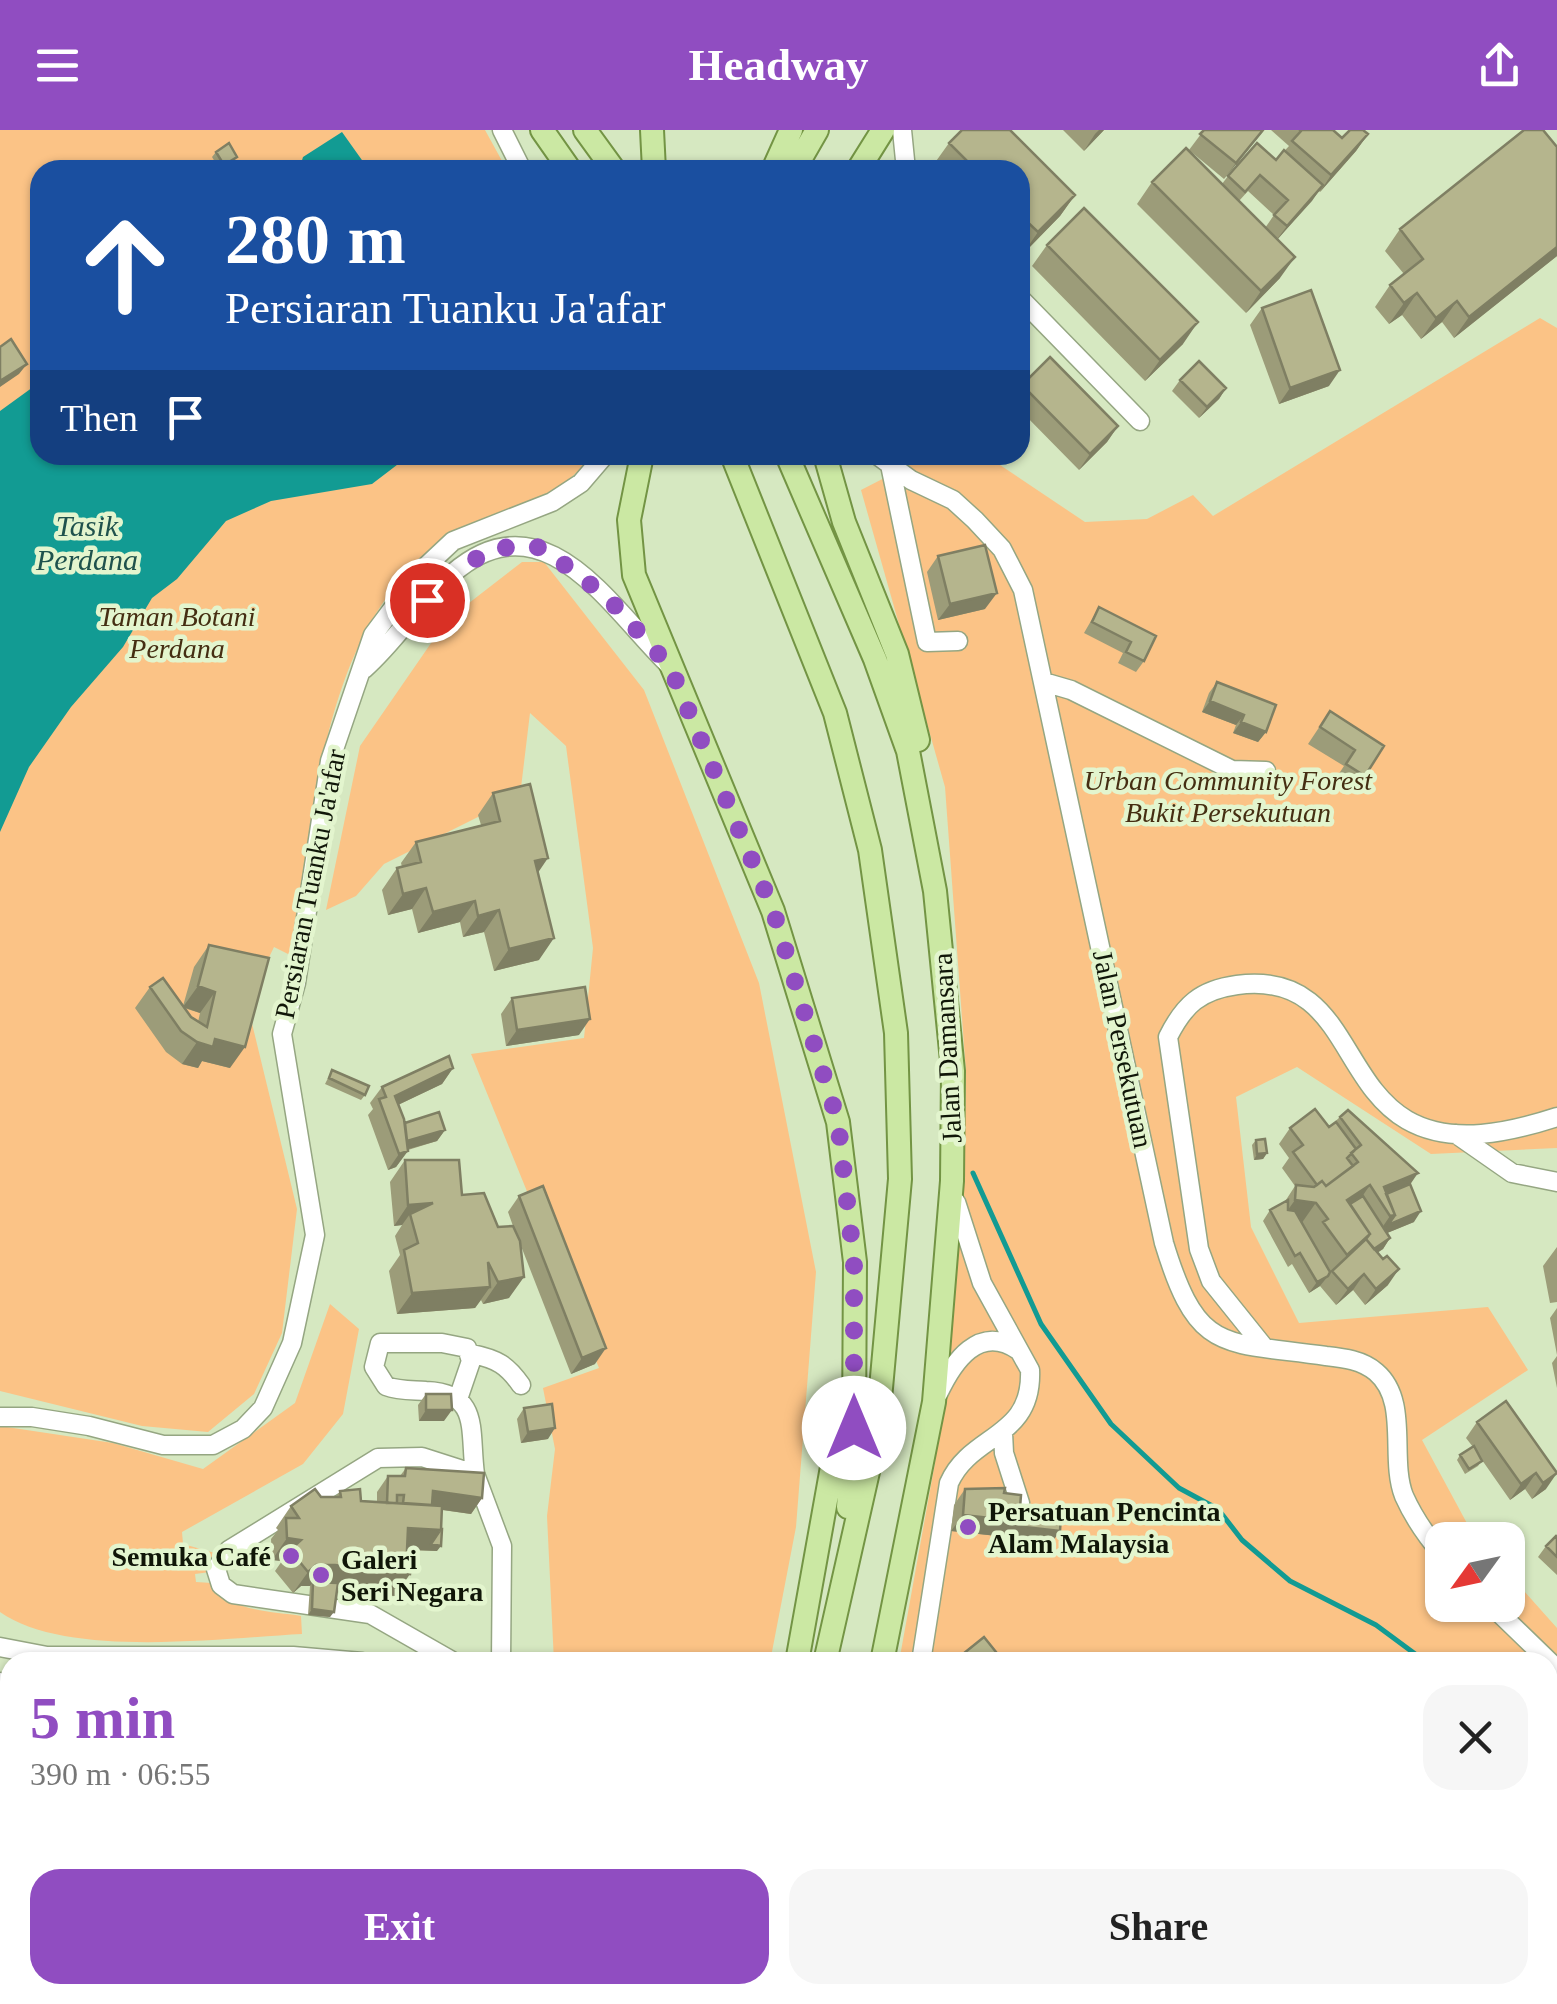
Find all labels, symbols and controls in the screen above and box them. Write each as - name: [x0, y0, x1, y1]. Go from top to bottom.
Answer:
- icon: menu: [30, 38, 85, 93]
- icon: share: [1472, 38, 1527, 93]
- text: Headway: [689, 40, 869, 90]
- icon: ahead: [60, 200, 190, 330]
- text: 280 m: [225, 201, 406, 278]
- text: Persiaran Tuanku Ja'afar: [225, 283, 666, 333]
- icon: arrive: [158, 390, 213, 445]
- text: Then: [60, 397, 138, 439]
- water label: Tasik Perdana: [35, 509, 138, 576]
- pin: [385, 558, 470, 643]
- icon: arrive: [400, 573, 455, 628]
- park label: Taman Botani Perdana: [99, 601, 255, 664]
- street label: Persiaran Tuanku Ja'afar: [269, 746, 351, 1021]
- park label: Urban Community Forest Bukit Persekutuan: [1084, 765, 1373, 828]
- street label: Jalan Persekutuan: [1087, 947, 1159, 1151]
- street label: Jalan Damansara: [927, 952, 967, 1144]
- position arrow: [802, 1376, 906, 1480]
- place label: Persatuan Pencinta Alam Malaysia: [988, 1496, 1221, 1559]
- marker: Persatuan Pencinta Alam Malaysia: [957, 1516, 979, 1538]
- north arrow: [1425, 1522, 1525, 1622]
- map controls: [1425, 1522, 1525, 1622]
- place label: Semuka Café: [112, 1541, 271, 1572]
- place label: Galeri Seri Negara: [341, 1544, 483, 1607]
- marker: Semuka Café: [280, 1545, 302, 1567]
- marker: Galeri Seri Negara: [310, 1564, 332, 1586]
- text: 5 min: [30, 1685, 175, 1751]
- button: close: [1423, 1685, 1528, 1790]
- text: 390 m · 06:55: [30, 1756, 210, 1792]
- button: Exit: [30, 1869, 769, 1984]
- button: Share: [789, 1869, 1528, 1984]

